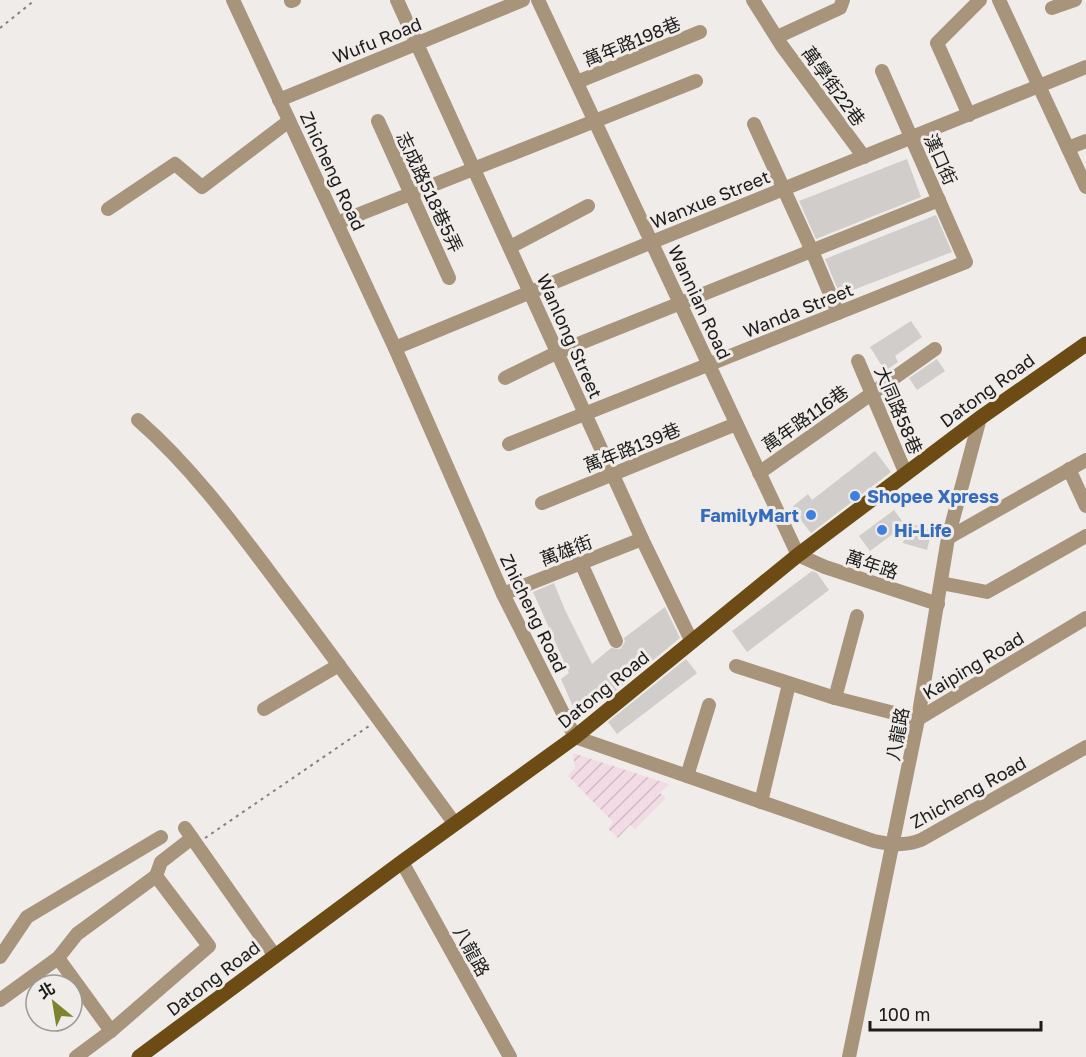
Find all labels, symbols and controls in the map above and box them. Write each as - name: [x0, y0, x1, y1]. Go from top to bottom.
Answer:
- street label: Wufu Road: [329, 12, 425, 68]
- street label: 萬年路198巷: [580, 12, 684, 70]
- street label: 萬學街22巷: [798, 42, 870, 130]
- street label: Zhicheng Road: [296, 108, 370, 234]
- street label: 志成路518巷5弄: [392, 128, 468, 256]
- street label: 漢口街: [920, 130, 962, 188]
- street label: Wanxue Street: [647, 165, 773, 233]
- street label: Wannian Road: [664, 241, 736, 363]
- street label: Wanlong Street: [533, 270, 607, 402]
- street label: Wanda Street: [740, 278, 856, 342]
- street label: Datong Road: [935, 348, 1039, 432]
- street label: 大同路58巷: [871, 363, 927, 457]
- street label: 萬年路116巷: [758, 380, 852, 456]
- street label: 萬年路139巷: [581, 418, 683, 476]
- place label: Shopee Xpress: [867, 485, 999, 507]
- marker: Shopee Xpress: [848, 489, 862, 503]
- place label: FamilyMart: [700, 504, 799, 526]
- marker: FamilyMart: [804, 508, 818, 522]
- place label: Hi-Life: [894, 519, 952, 541]
- marker: Hi-Life: [875, 523, 889, 537]
- street label: 萬雄街: [537, 530, 595, 570]
- street label: 萬年路: [843, 545, 901, 583]
- street label: Zhicheng Road: [496, 550, 572, 676]
- street label: Kaiping Road: [919, 626, 1027, 704]
- street label: Datong Road: [553, 645, 653, 733]
- street label: 八龍路: [881, 705, 913, 763]
- street label: Zhicheng Road: [906, 751, 1030, 833]
- street label: 八龍路: [449, 922, 495, 980]
- street label: Datong Road: [162, 936, 264, 1020]
- north arrow: [24, 973, 84, 1033]
- text: 北: [35, 977, 58, 1003]
- scale bar: [870, 994, 1041, 1032]
- text: 100 m: [879, 1003, 930, 1025]

